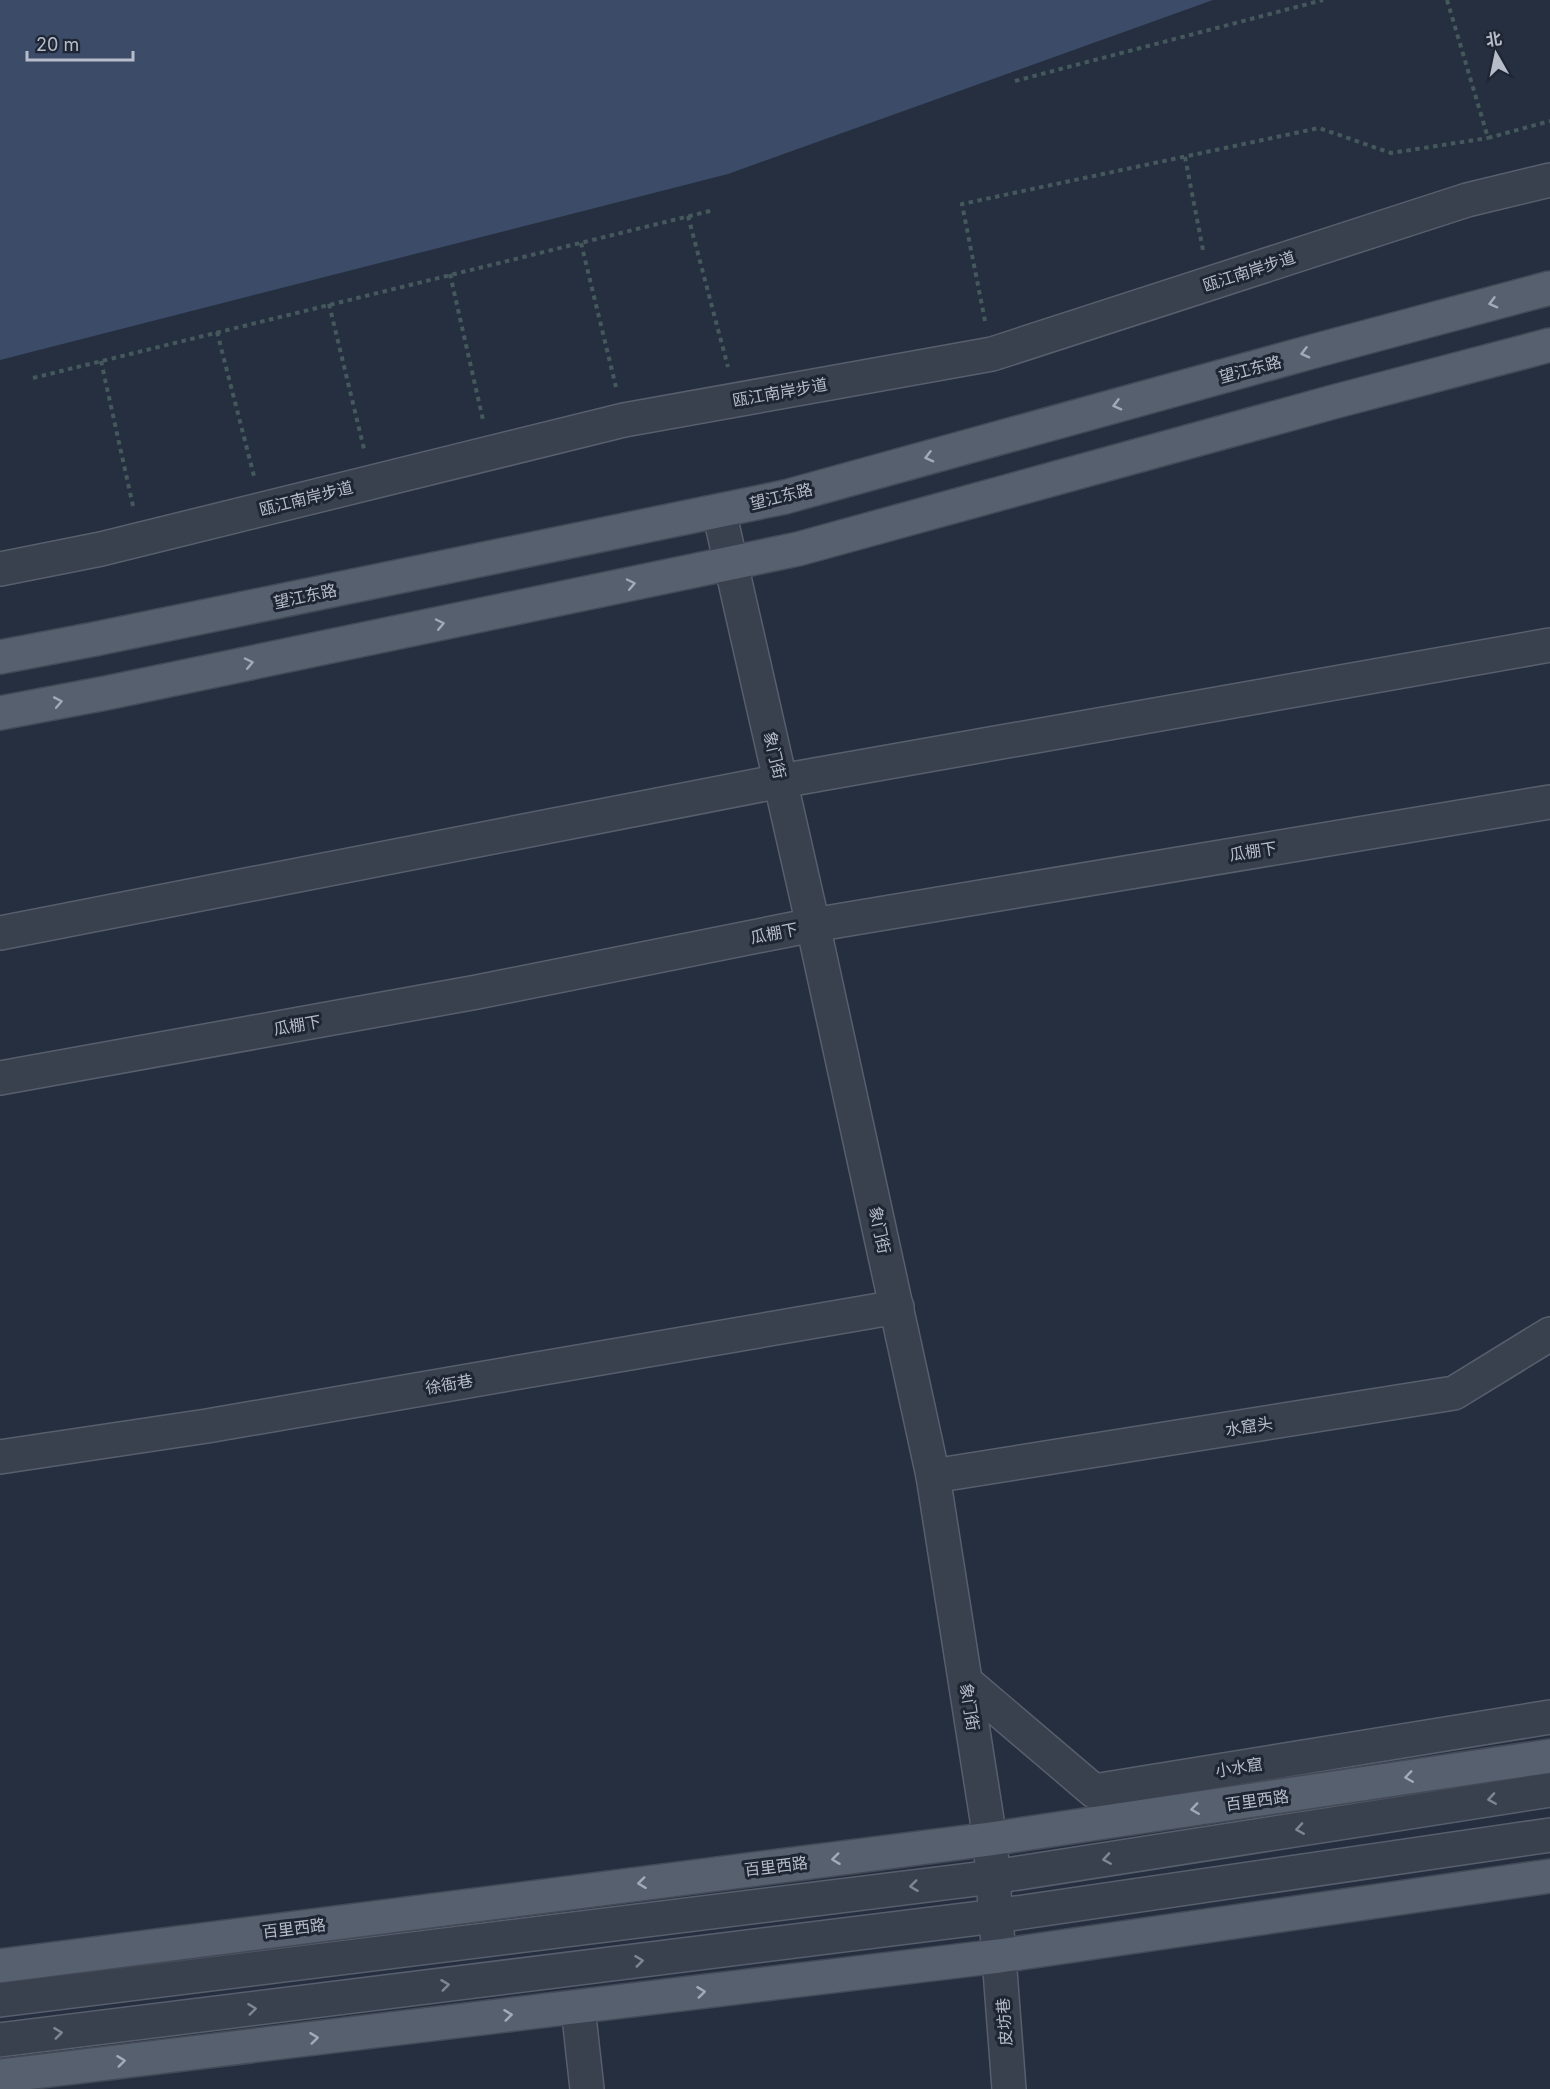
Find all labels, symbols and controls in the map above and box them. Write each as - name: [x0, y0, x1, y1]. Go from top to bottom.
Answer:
- scale bar: [27, 24, 134, 62]
- north arrow: [1466, 24, 1526, 84]
- text: 北: [1484, 28, 1503, 50]
- text: 20 m: [36, 34, 79, 55]
- street label: 瓯江南岸步道: [1200, 247, 1298, 295]
- one-way arrow: [1489, 296, 1499, 308]
- one-way arrow: [1300, 346, 1310, 359]
- street label: 望江东路: [1216, 351, 1284, 387]
- street label: 瓯江南岸步道: [731, 374, 829, 410]
- one-way arrow: [1112, 398, 1123, 410]
- one-way arrow: [924, 450, 935, 462]
- street label: 瓯江南岸步道: [257, 477, 355, 519]
- street label: 望江东路: [748, 479, 814, 513]
- one-way arrow: [625, 578, 635, 591]
- street label: 望江东路: [272, 580, 338, 612]
- one-way arrow: [434, 618, 444, 631]
- one-way arrow: [243, 658, 253, 671]
- one-way arrow: [52, 696, 62, 709]
- street label: 象门街: [760, 729, 790, 781]
- street label: 瓜棚下: [1228, 837, 1278, 865]
- street label: 瓜棚下: [749, 919, 799, 947]
- street label: 瓜棚下: [272, 1011, 322, 1039]
- street label: 象门街: [865, 1204, 895, 1256]
- street label: 徐衙巷: [424, 1370, 474, 1398]
- street label: 水窟头: [1224, 1412, 1274, 1440]
- street label: 象门街: [956, 1682, 984, 1732]
- street label: 小水窟: [1214, 1753, 1264, 1781]
- one-way arrow: [1404, 1771, 1414, 1783]
- street label: 百里西路: [1224, 1786, 1290, 1814]
- one-way arrow: [1488, 1792, 1497, 1804]
- one-way arrow: [1191, 1802, 1200, 1814]
- one-way arrow: [1295, 1822, 1304, 1834]
- street label: 百里西路: [743, 1852, 809, 1880]
- one-way arrow: [831, 1852, 840, 1864]
- one-way arrow: [1102, 1852, 1111, 1864]
- one-way arrow: [638, 1877, 647, 1889]
- one-way arrow: [909, 1879, 918, 1892]
- street label: 百里西路: [261, 1914, 327, 1942]
- one-way arrow: [634, 1955, 643, 1967]
- one-way arrow: [440, 1979, 450, 1991]
- one-way arrow: [697, 1986, 706, 1999]
- street label: 皮坊巷: [992, 1997, 1016, 2047]
- one-way arrow: [247, 2003, 256, 2015]
- one-way arrow: [503, 2009, 512, 2022]
- one-way arrow: [53, 2027, 63, 2040]
- one-way arrow: [310, 2032, 319, 2045]
- one-way arrow: [116, 2056, 125, 2068]

